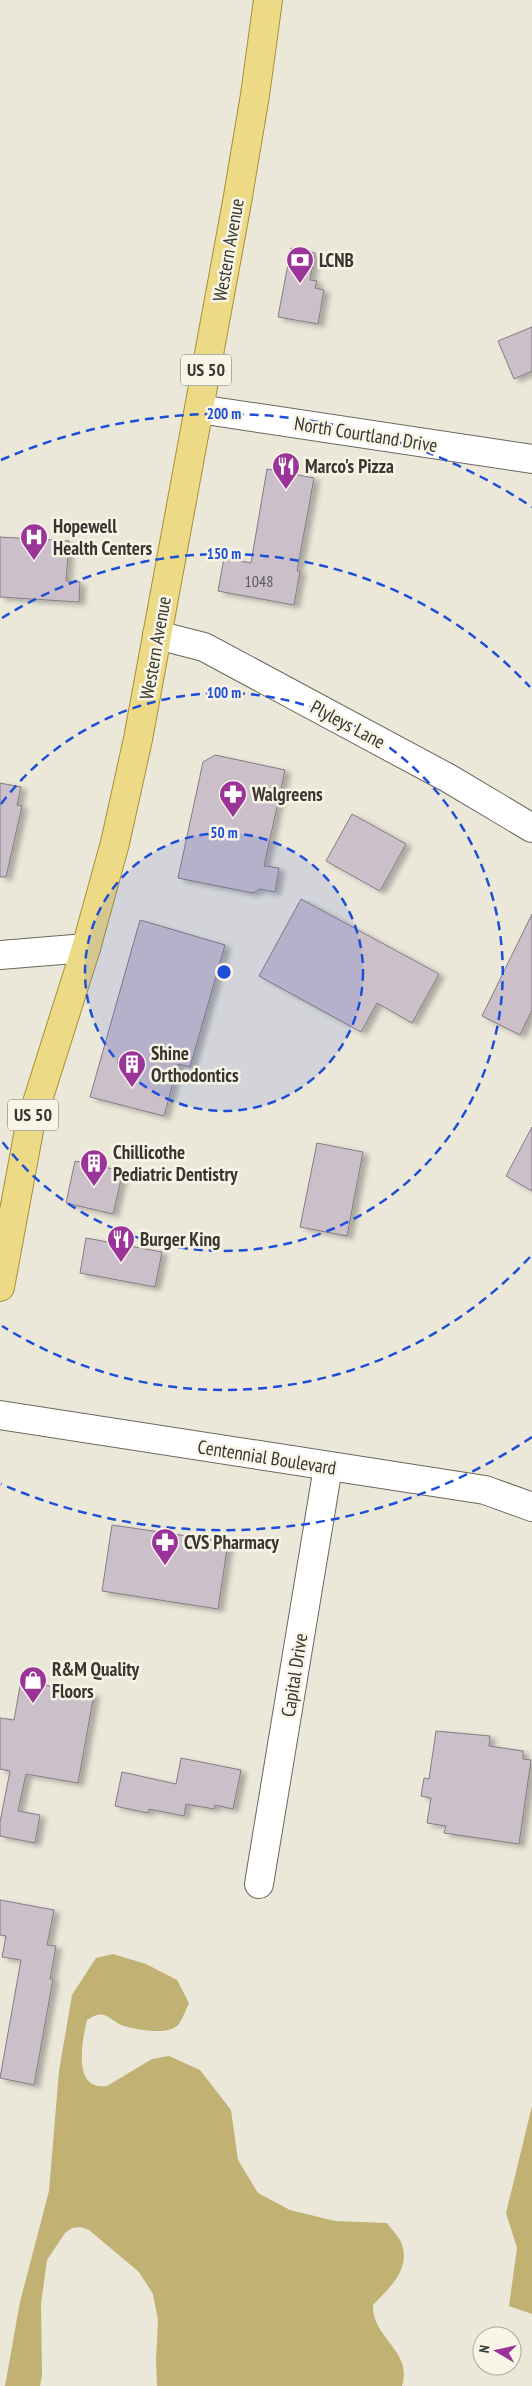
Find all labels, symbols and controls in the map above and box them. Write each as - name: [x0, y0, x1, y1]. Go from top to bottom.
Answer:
- street label: Western Avenue: [207, 196, 249, 303]
- bank icon: LCNB: [285, 245, 315, 284]
- place label: LCNB: [319, 248, 354, 272]
- road number: US 50: [181, 354, 231, 386]
- text: 200 m: [207, 404, 241, 423]
- street label: North Courtland Drive: [293, 411, 439, 457]
- restaurant icon: Marco's Pizza: [271, 451, 301, 490]
- place label: Marco's Pizza: [305, 454, 394, 478]
- place label: Hopewell Health Centers: [53, 514, 152, 560]
- hospital icon: Hopewell Health Centers: [19, 522, 49, 561]
- text: 150 m: [207, 544, 241, 563]
- house number: 1048: [245, 571, 273, 591]
- street label: Western Avenue: [134, 594, 176, 701]
- text: 100 m: [207, 683, 241, 702]
- street label: Plyleys Lane: [307, 694, 390, 754]
- pharmacy icon: Walgreens: [218, 779, 248, 818]
- place label: Walgreens: [251, 782, 323, 806]
- text: 50 m: [210, 823, 238, 842]
- centre of rings: [215, 963, 233, 981]
- place label: Shine Orthodontics: [151, 1041, 239, 1087]
- building icon: Shine Orthodontics: [117, 1049, 147, 1088]
- road number: US 50: [8, 1100, 58, 1130]
- place label: Chillicothe Pediatric Dentistry: [113, 1140, 238, 1186]
- building icon: Chillicothe Pediatric Dentistry: [79, 1148, 109, 1187]
- restaurant icon: Burger King: [106, 1224, 136, 1263]
- place label: Burger King: [140, 1227, 220, 1251]
- street label: Centennial Boulevard: [196, 1434, 338, 1480]
- pharmacy icon: CVS Pharmacy: [150, 1527, 180, 1566]
- place label: CVS Pharmacy: [184, 1530, 279, 1554]
- street label: Capital Drive: [276, 1631, 312, 1718]
- place label: R&M Quality Floors: [52, 1657, 139, 1703]
- shop icon: R&M Quality Floors: [18, 1665, 48, 1704]
- north arrow: [472, 2326, 522, 2376]
- text: N: [475, 2344, 494, 2354]

